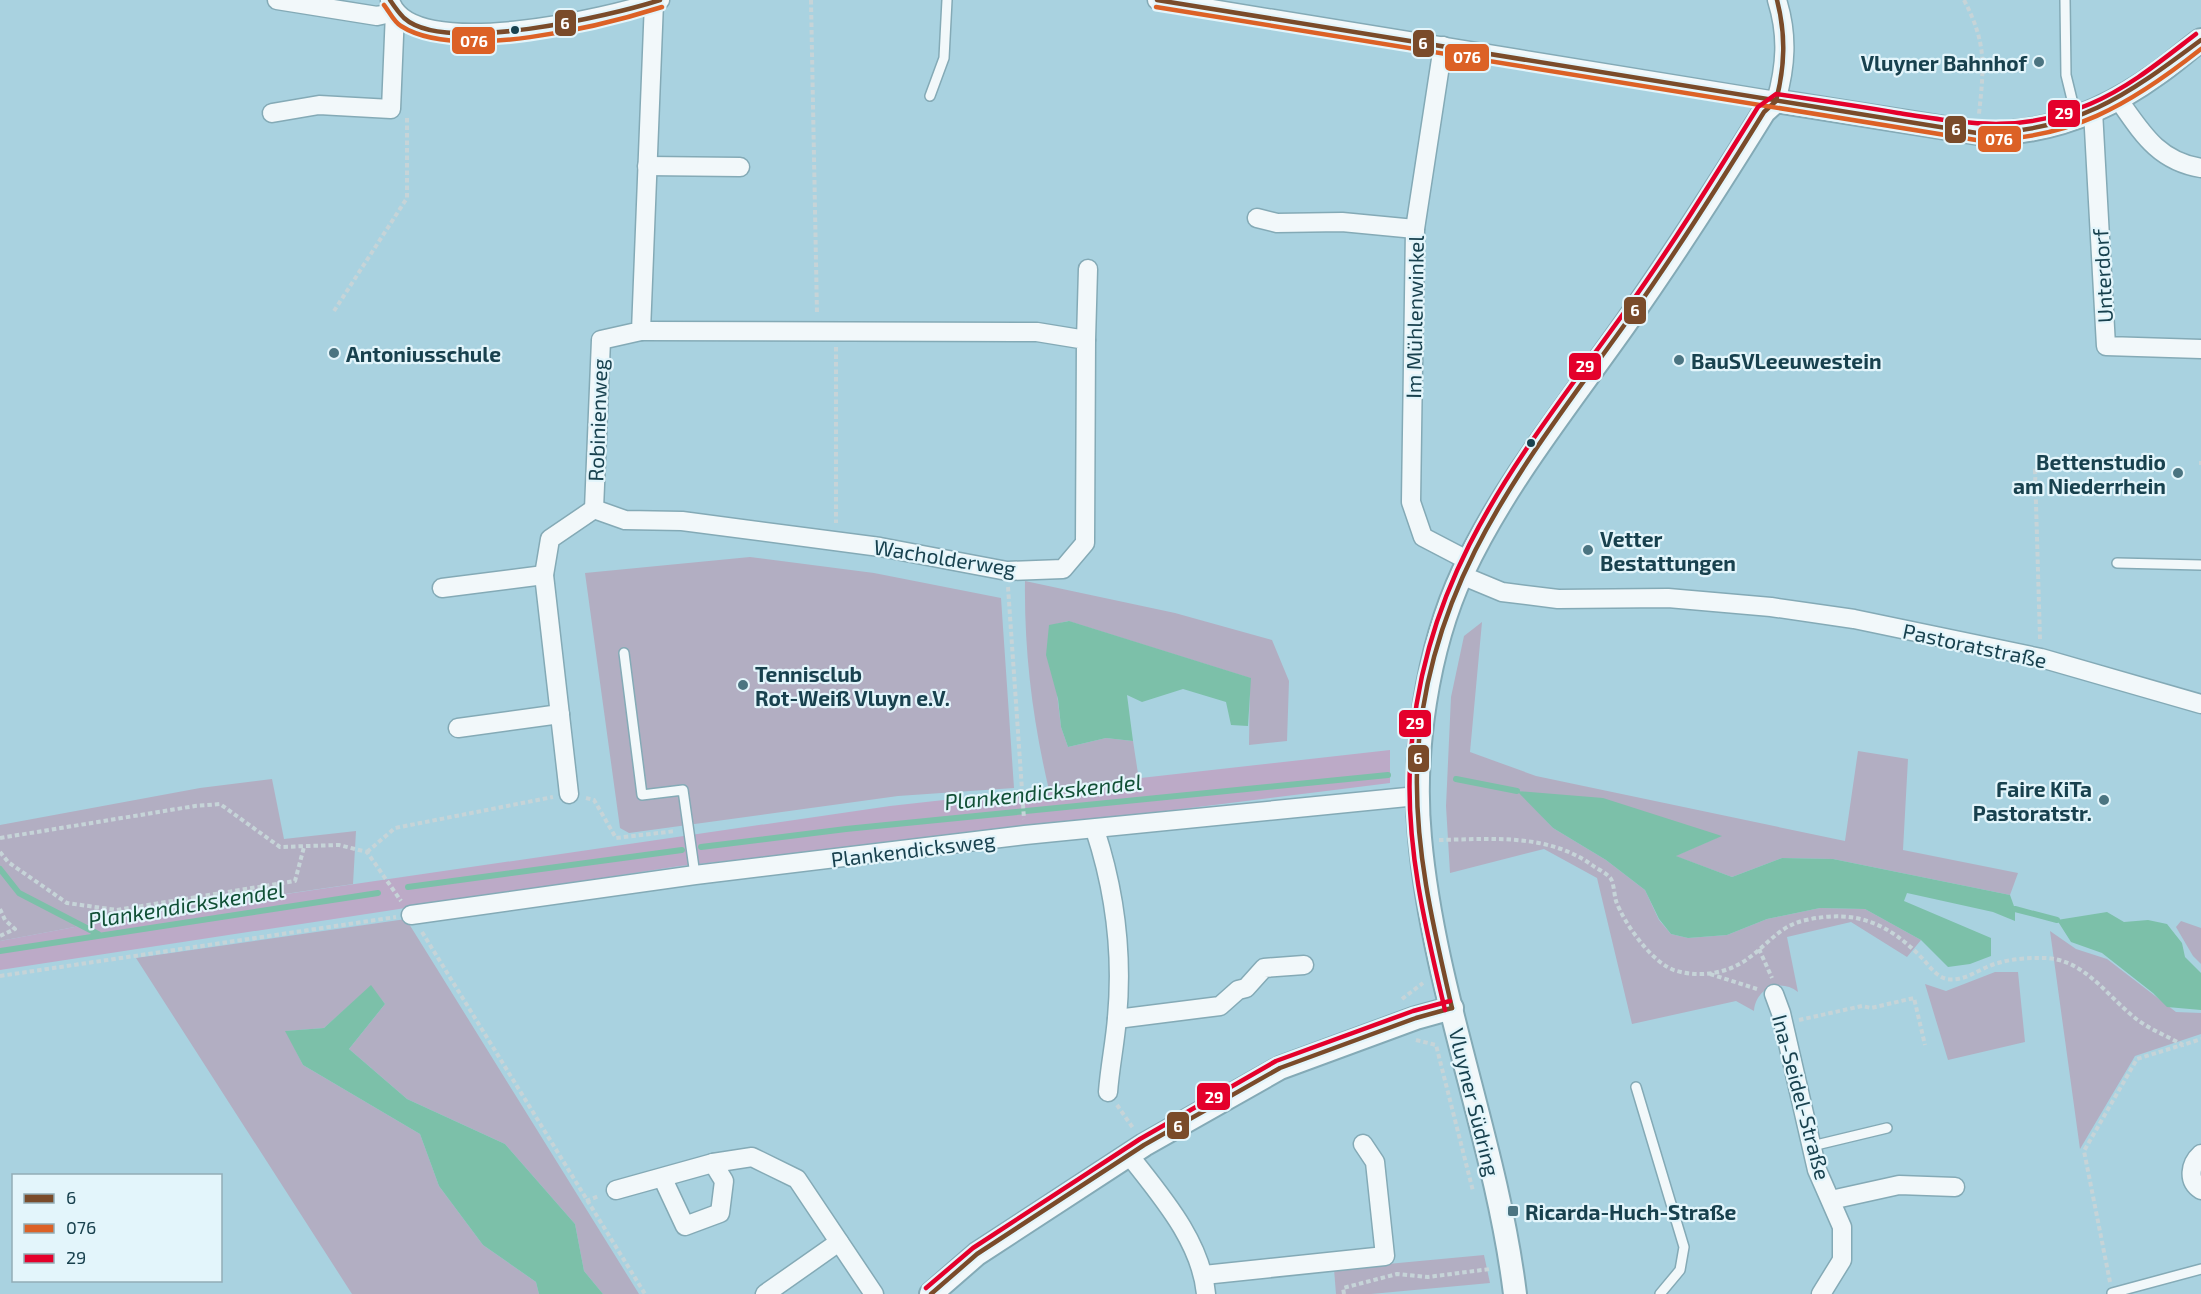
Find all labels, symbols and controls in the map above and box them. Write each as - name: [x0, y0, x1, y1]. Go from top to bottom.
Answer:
- line badge: 6: [554, 9, 577, 37]
- text: 6: [560, 13, 570, 32]
- unlabelled marker: [509, 24, 521, 36]
- line badge: 076: [451, 26, 496, 55]
- line badge: 6: [1412, 29, 1435, 58]
- text: 076: [460, 31, 488, 50]
- text: 6: [1418, 33, 1428, 52]
- line badge: 076: [1444, 43, 1490, 72]
- text: 076: [1453, 47, 1481, 66]
- place label: Vluyner Bahnhof: [1861, 50, 2028, 76]
- marker: Vluyner Bahnhof: [2032, 55, 2046, 69]
- line badge: 29: [2047, 99, 2081, 128]
- text: 29: [2055, 103, 2073, 122]
- line badge: 6: [1944, 115, 1967, 144]
- text: 6: [1951, 119, 1961, 138]
- line badge: 076: [1977, 125, 2022, 153]
- text: 076: [1985, 129, 2013, 148]
- street label: Unterdorf: [2087, 227, 2117, 324]
- street label: Im Mühlenwinkel: [1400, 234, 1428, 399]
- line badge: 6: [1623, 296, 1647, 325]
- text: 6: [1630, 300, 1640, 319]
- place label: Antoniusschule: [346, 341, 501, 366]
- marker: Antoniusschule: [327, 346, 341, 360]
- place label: BauSVLeeuwestein: [1691, 348, 1882, 373]
- line badge: 29: [1568, 352, 1602, 381]
- marker: BauSVLeeuwestein: [1672, 353, 1686, 367]
- text: 29: [1576, 356, 1594, 375]
- street label: Robinienweg: [582, 358, 612, 482]
- unlabelled marker: [1525, 437, 1537, 449]
- place label: Bettenstudio am Niederrhein: [2013, 449, 2166, 498]
- marker: Bettenstudio am Niederrhein: [2171, 466, 2185, 480]
- place label: Vetter Bestattungen: [1600, 526, 1736, 575]
- street label: Wacholderweg: [872, 533, 1018, 581]
- marker: Vetter Bestattungen: [1581, 543, 1595, 557]
- street label: Pastoratstraße: [1901, 618, 2049, 672]
- place label: Tennisclub Rot-Weiß Vluyn e.V.: [755, 661, 950, 711]
- marker: Tennisclub Rot-Weiß Vluyn e.V.: [736, 678, 750, 692]
- line badge: 29: [1398, 709, 1432, 738]
- text: 29: [1406, 713, 1424, 732]
- line badge: 6: [1407, 744, 1430, 773]
- text: 6: [1413, 748, 1423, 767]
- water label: Plankendickskendel: [943, 768, 1143, 814]
- place label: Faire KiTa Pastoratstr.: [1973, 776, 2092, 825]
- marker: Faire KiTa Pastoratstr.: [2097, 793, 2111, 807]
- street label: Plankendicksweg: [829, 826, 997, 871]
- water label: Plankendickskendel: [86, 876, 286, 932]
- street label: Ina-Seidel-Straße: [1768, 1012, 1836, 1182]
- street label: Vluyner Südring: [1445, 1025, 1506, 1179]
- line badge: 29: [1196, 1082, 1231, 1111]
- text: 29: [1205, 1087, 1223, 1106]
- line badge: 6: [1166, 1111, 1190, 1140]
- text: 6: [1173, 1116, 1183, 1135]
- legend: [12, 1174, 222, 1282]
- text: 6: [66, 1186, 76, 1208]
- place label: Ricarda-Huch-Straße: [1525, 1199, 1737, 1224]
- marker: Ricarda-Huch-Straße: [1506, 1204, 1520, 1218]
- text: 076: [66, 1216, 96, 1238]
- text: 29: [66, 1246, 86, 1268]

